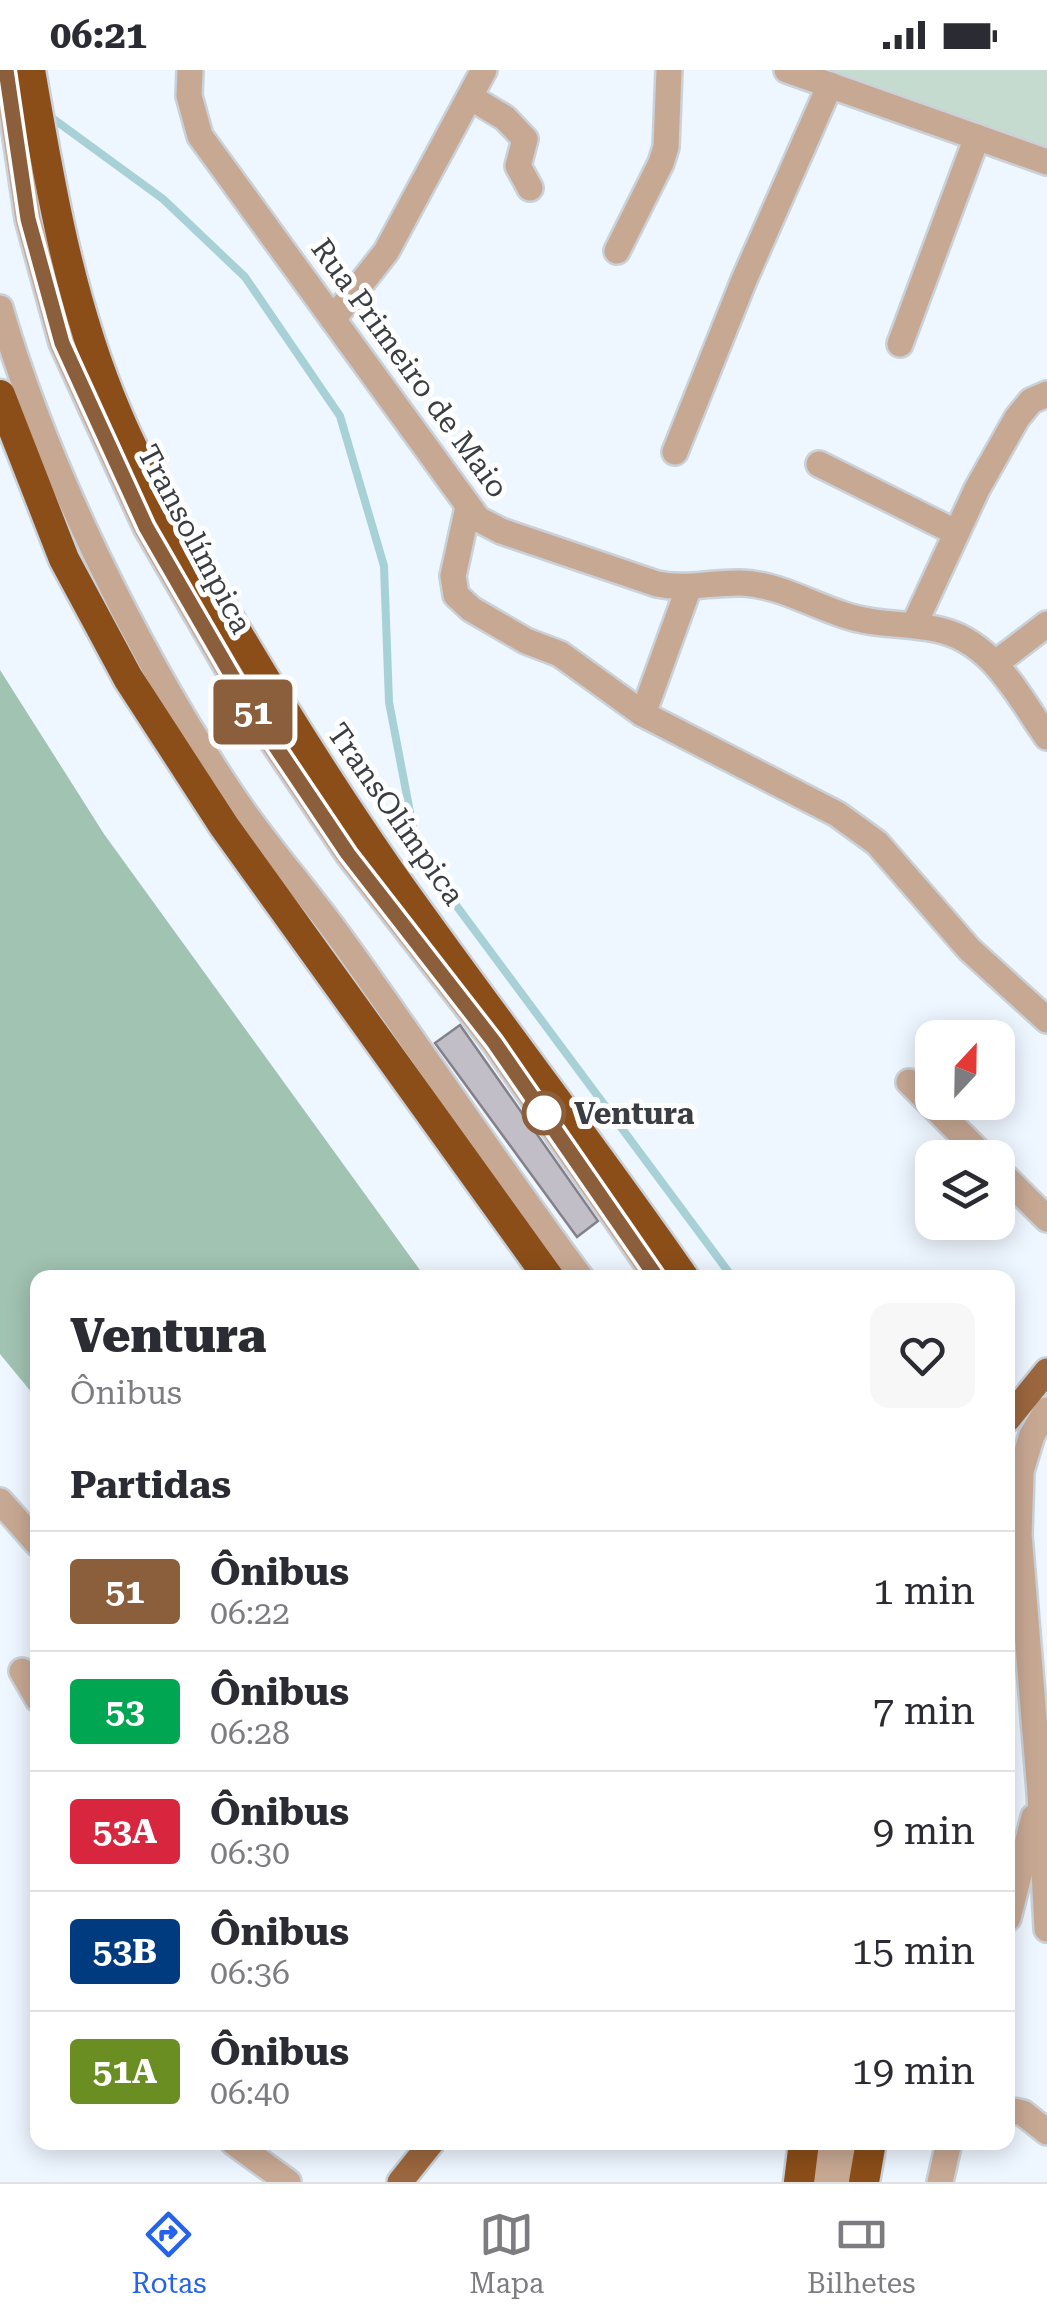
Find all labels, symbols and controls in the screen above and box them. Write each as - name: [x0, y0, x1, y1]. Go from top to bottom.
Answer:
- text: 06:21: [50, 13, 147, 57]
- street label: Rua Primeiro de Maio: [304, 232, 516, 504]
- street label: Transolímpica: [131, 439, 259, 639]
- line badge: 51: [208, 680, 298, 744]
- text: 51: [233, 692, 273, 733]
- street label: TransOlímpica: [320, 716, 472, 912]
- north arrow: [915, 1020, 1015, 1120]
- map controls: [915, 1020, 1015, 1240]
- marker: Ventura: [523, 1092, 565, 1134]
- place label: Ventura: [574, 1096, 695, 1131]
- button: layers: [915, 1140, 1015, 1240]
- button: heart: [870, 1303, 975, 1408]
- text: Ventura: [70, 1308, 266, 1364]
- text: Ônibus: [70, 1374, 182, 1412]
- text: Partidas: [70, 1463, 231, 1507]
- text: Ônibus: [210, 1550, 349, 1594]
- text: 1 min: [873, 1569, 975, 1613]
- text: 51: [105, 1571, 145, 1612]
- text: 06:22: [210, 1594, 290, 1632]
- text: Ônibus: [210, 1670, 349, 1714]
- text: 7 min: [873, 1689, 975, 1733]
- text: 53: [105, 1691, 145, 1732]
- text: 06:28: [210, 1714, 290, 1752]
- text: Ônibus: [210, 1790, 349, 1834]
- text: 9 min: [873, 1809, 975, 1853]
- text: 53A: [93, 1811, 157, 1852]
- text: 06:30: [210, 1834, 290, 1872]
- text: Ônibus: [210, 1910, 349, 1954]
- text: 15 min: [852, 1929, 975, 1973]
- text: 53B: [93, 1931, 157, 1972]
- text: 06:36: [210, 1954, 290, 1992]
- text: Ônibus: [210, 2030, 349, 2074]
- text: 19 min: [852, 2049, 975, 2093]
- text: 51A: [93, 2051, 157, 2092]
- text: 06:40: [210, 2074, 290, 2112]
- tab: Rotas: [131, 2207, 206, 2300]
- tab: Mapa: [469, 2207, 544, 2300]
- tab: Bilhetes: [807, 2207, 916, 2300]

